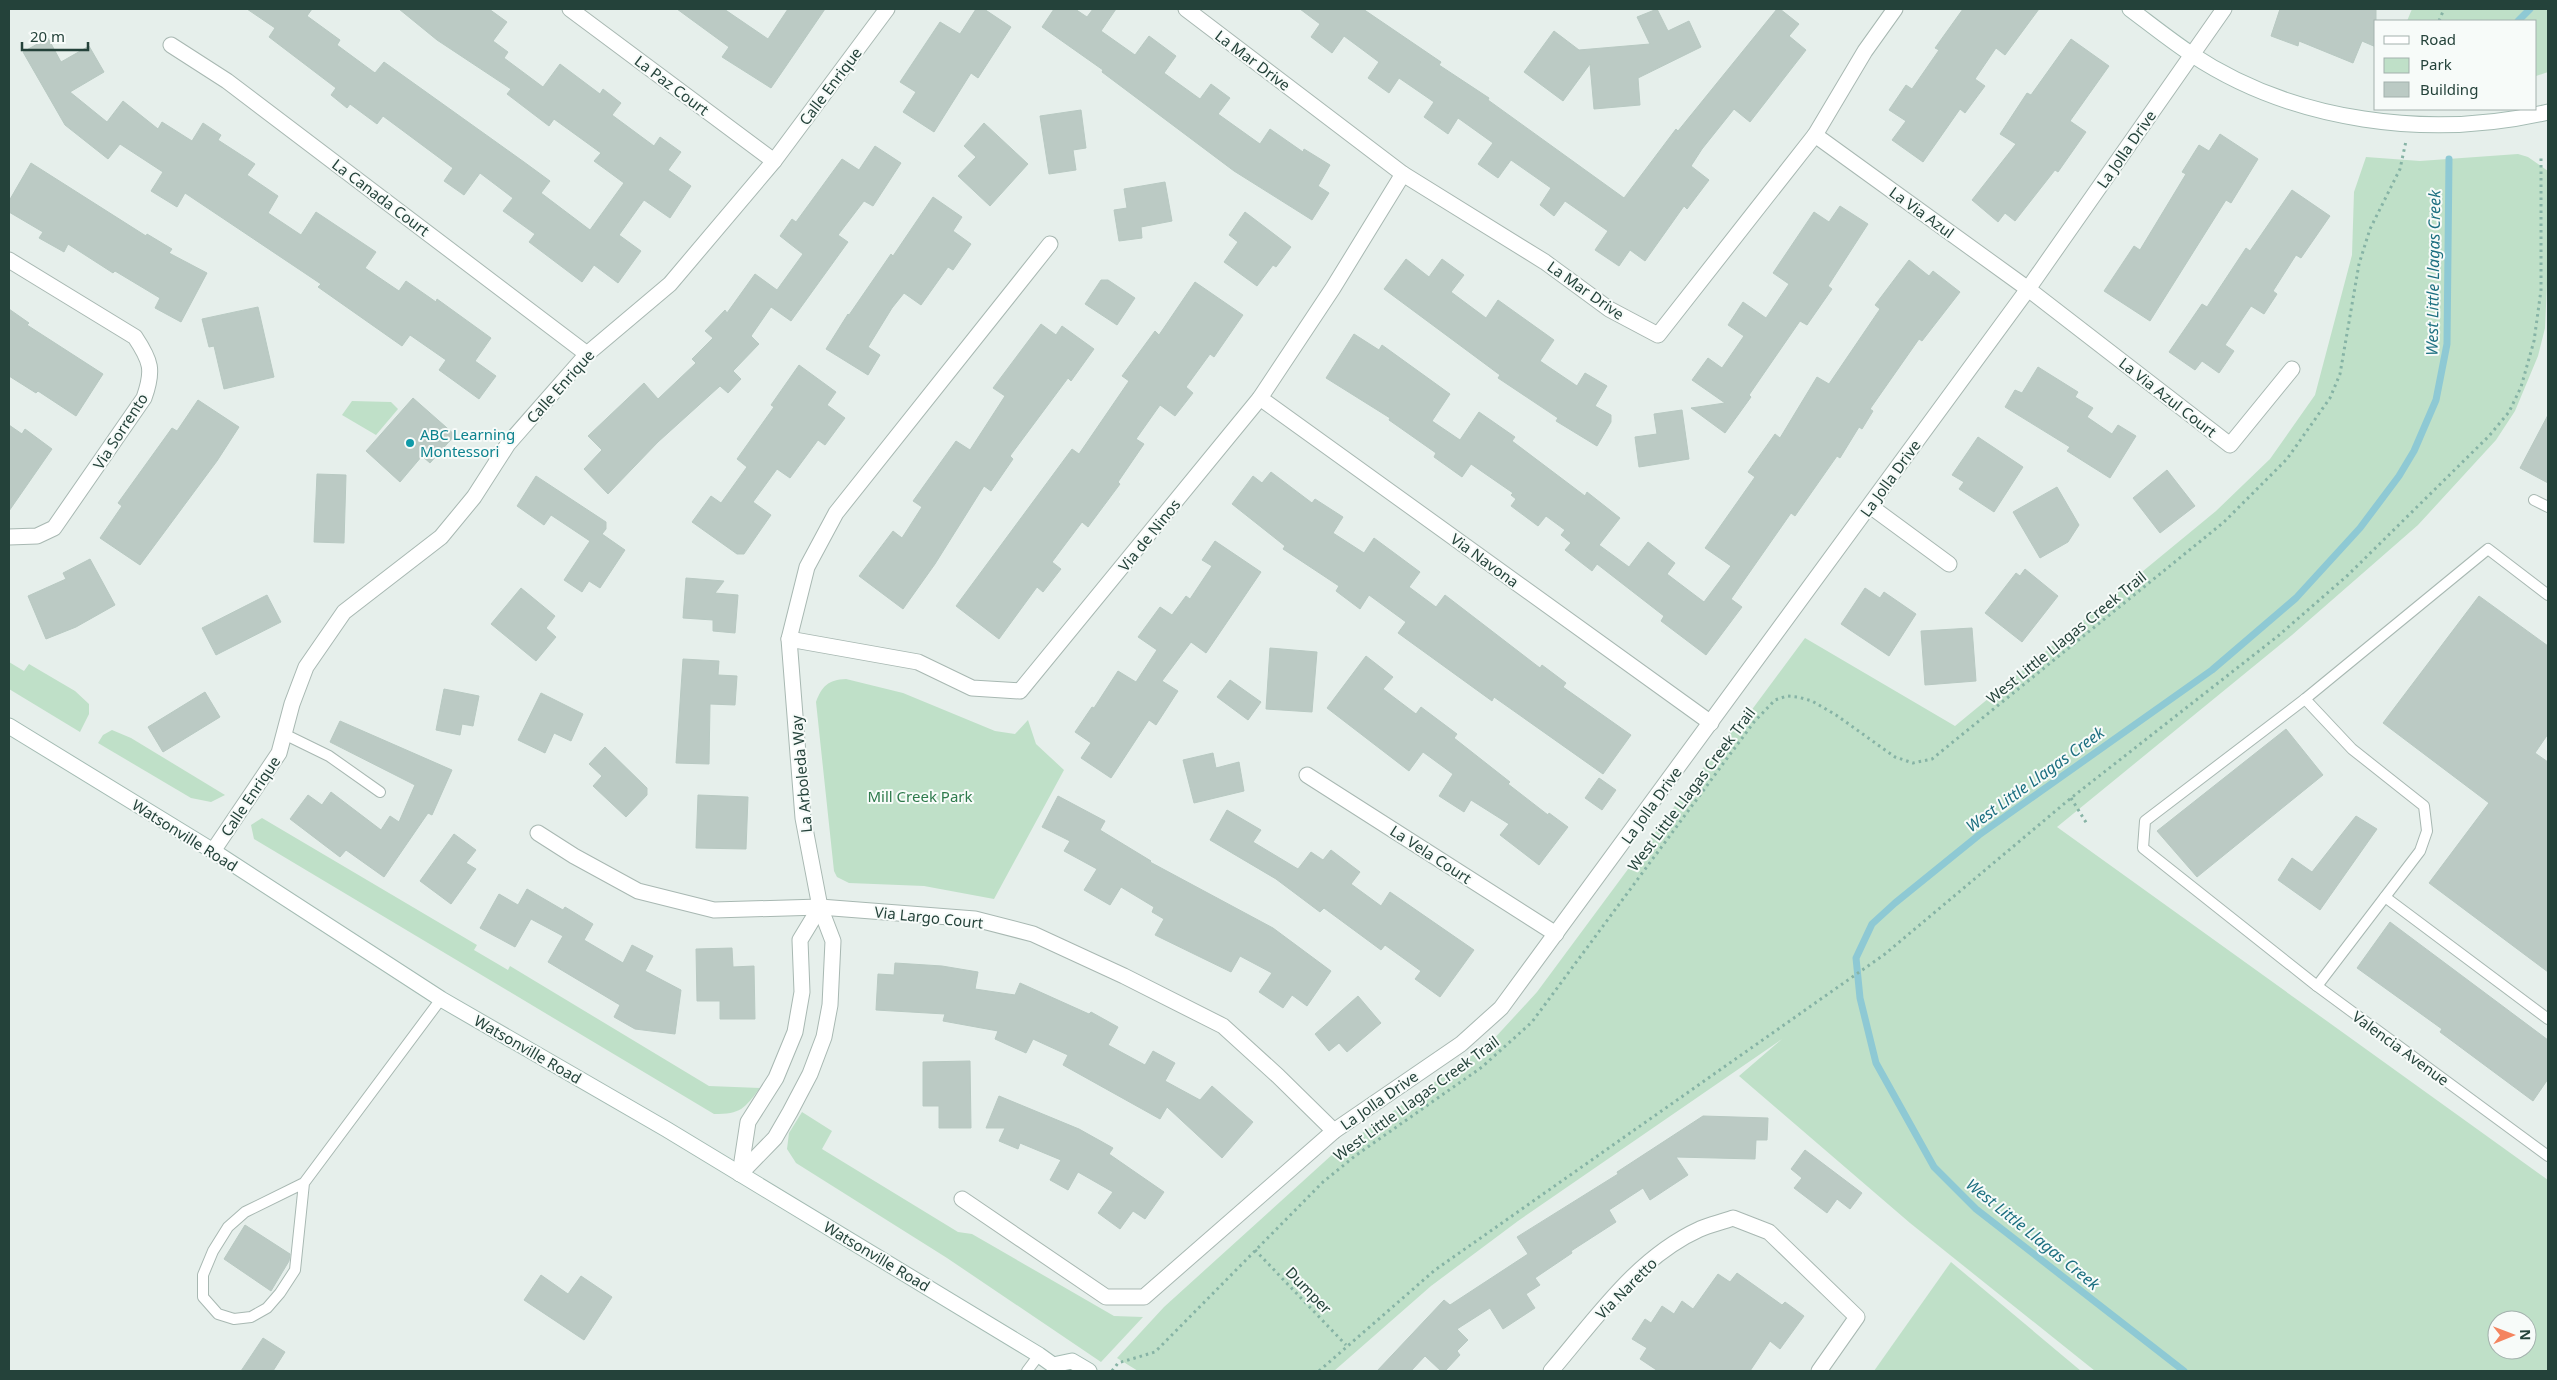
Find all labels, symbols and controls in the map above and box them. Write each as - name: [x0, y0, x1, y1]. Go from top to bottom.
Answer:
- scale bar: [22, 20, 89, 52]
- legend: [2374, 20, 2537, 110]
- street label: La Mar Drive: [1211, 25, 1295, 95]
- text: 20 m: [30, 26, 65, 46]
- text: Road: [2420, 29, 2456, 49]
- street label: Calle Enrique: [794, 43, 866, 129]
- street label: La Paz Court: [631, 51, 714, 120]
- text: Park: [2420, 54, 2452, 74]
- text: Building: [2420, 79, 2478, 99]
- street label: La Jolla Drive: [2092, 106, 2160, 192]
- street label: La Canada Court: [328, 154, 434, 240]
- street label: La Via Azul: [1886, 182, 1958, 242]
- water label: West Little Llagas Creek: [2421, 189, 2445, 356]
- street label: La Mar Drive: [1544, 256, 1628, 324]
- street label: Calle Enrique: [522, 345, 598, 427]
- street label: La Via Azul Court: [2115, 353, 2221, 442]
- street label: Via Sorrento: [88, 389, 152, 473]
- place label: ABC Learning Montessori: [420, 424, 515, 461]
- street label: La Jolla Drive: [1855, 436, 1925, 520]
- marker: ABC Learning Montessori: [404, 437, 416, 449]
- street label: Via de Ninos: [1114, 495, 1184, 575]
- street label: Via Navona: [1447, 529, 1523, 591]
- street label: West Little Llagas Creek Trail: [1982, 566, 2150, 708]
- street label: West Little Llagas Creek Trail: [1623, 703, 1759, 875]
- street label: La Arboleda Way: [786, 714, 816, 834]
- water label: West Little Llagas Creek: [1961, 721, 2109, 837]
- street label: Calle Enrique: [216, 752, 284, 840]
- street label: La Jolla Drive: [1616, 763, 1686, 847]
- park label: Mill Creek Park: [867, 786, 973, 806]
- street label: Watsonville Road: [129, 795, 241, 875]
- street label: La Vela Court: [1387, 820, 1476, 888]
- street label: Via Largo Court: [874, 901, 985, 933]
- street label: Valencia Avenue: [2349, 1006, 2453, 1090]
- street label: Watsonville Road: [471, 1010, 585, 1088]
- street label: West Little Llagas Creek Trail: [1329, 1031, 1503, 1165]
- street label: La Jolla Drive: [1336, 1066, 1422, 1134]
- water label: West Little Llagas Creek: [1962, 1173, 2105, 1295]
- street label: Watsonville Road: [820, 1216, 934, 1296]
- street label: Via Naretto: [1591, 1253, 1661, 1323]
- street label: Dumper: [1282, 1262, 1336, 1318]
- north arrow: [2487, 1310, 2537, 1360]
- text: N: [2516, 1329, 2535, 1341]

